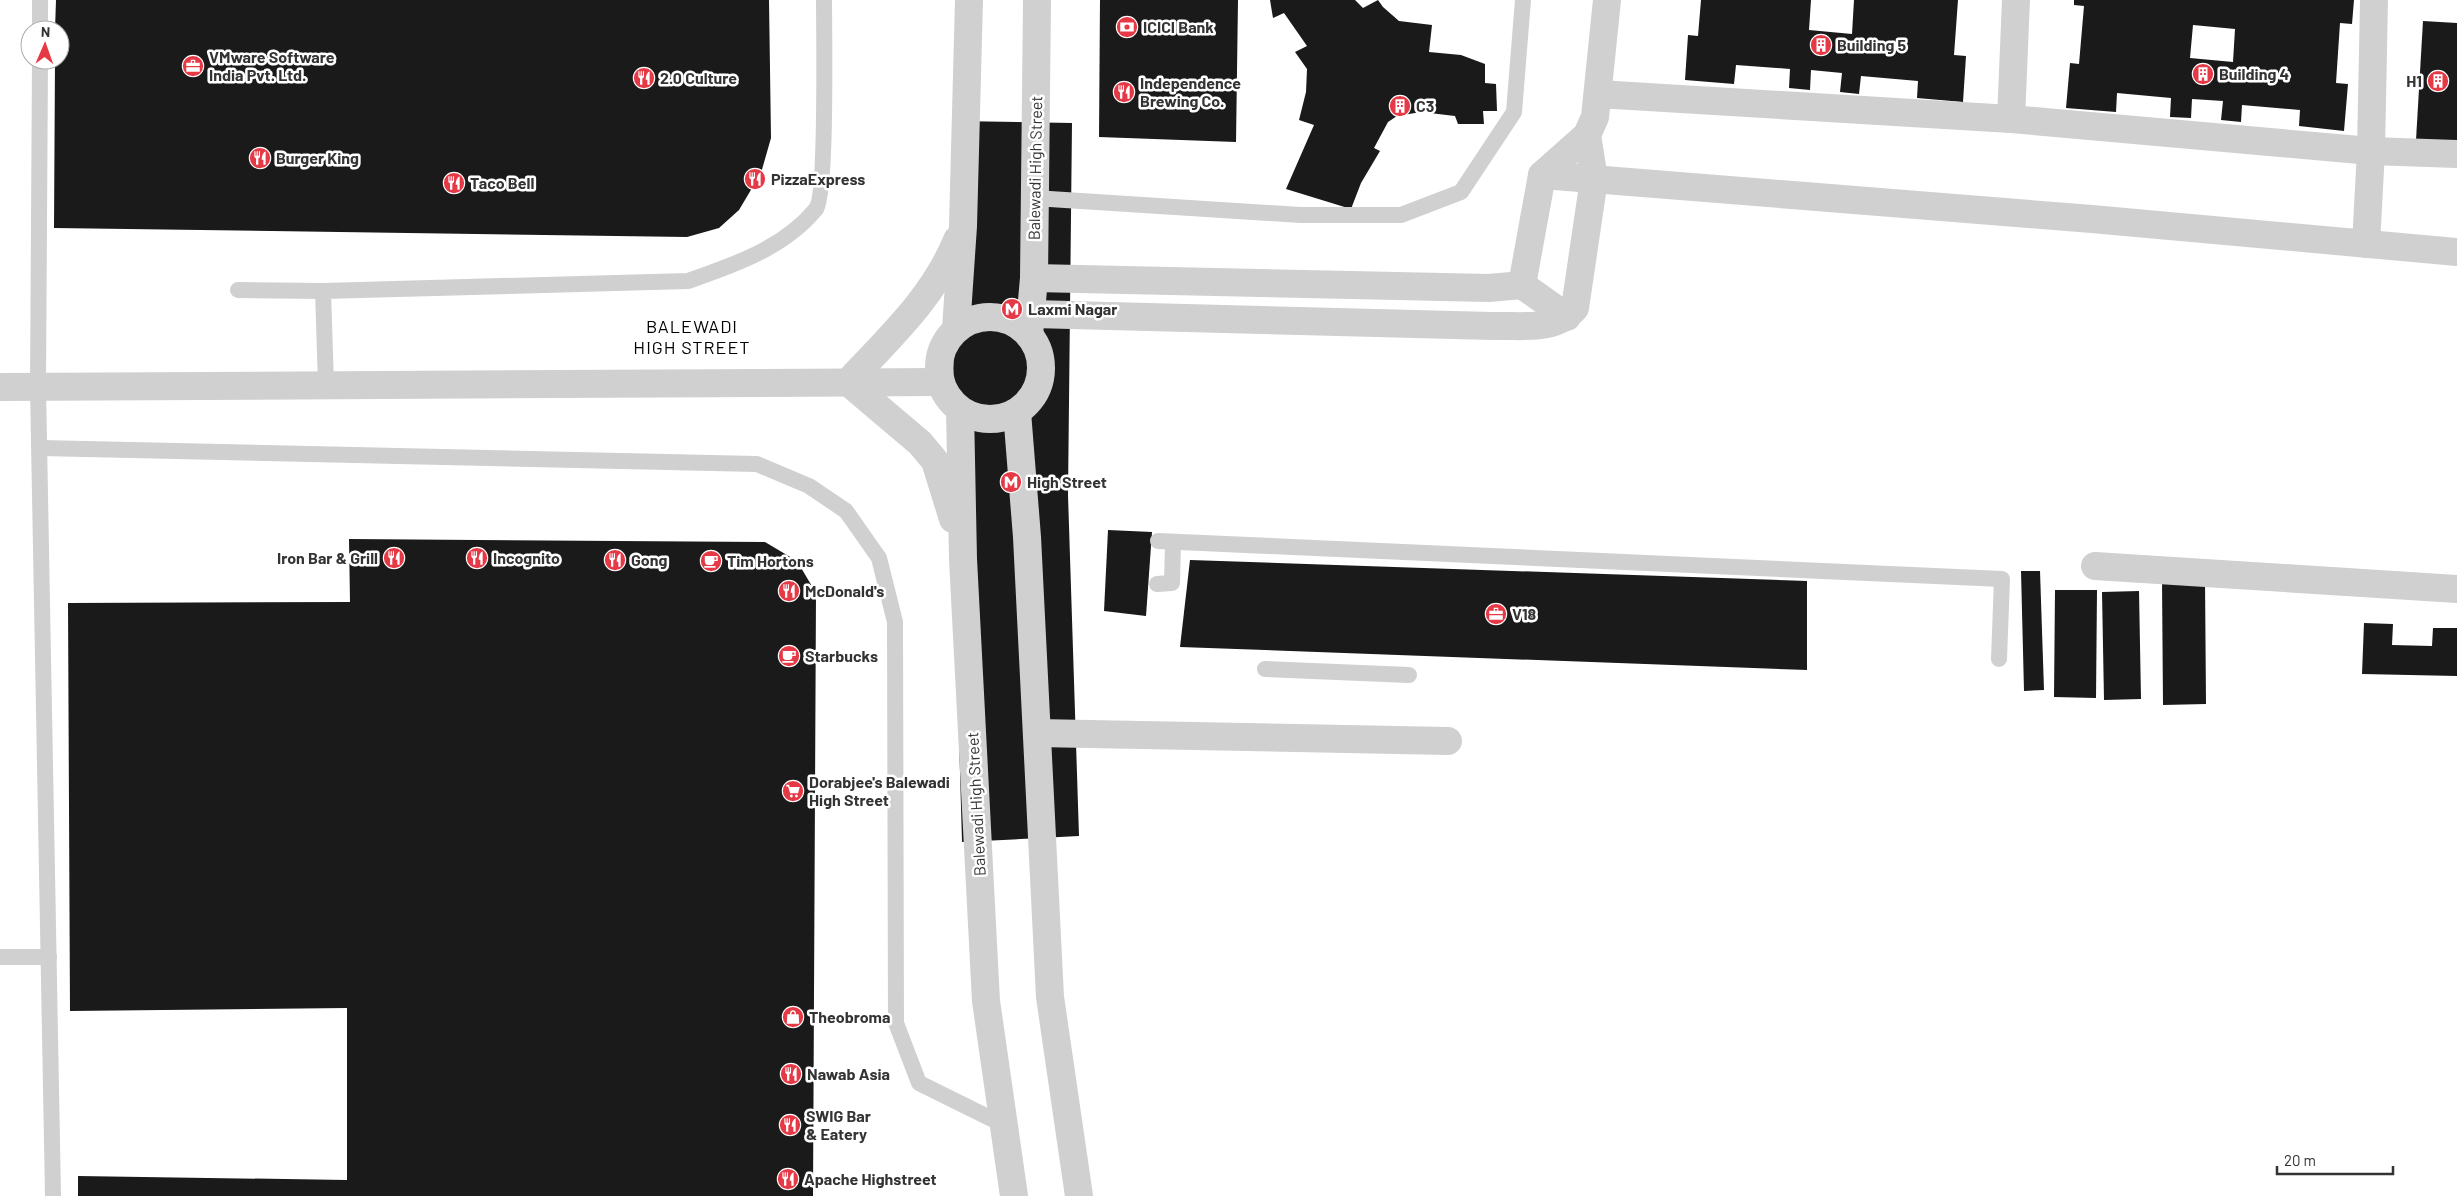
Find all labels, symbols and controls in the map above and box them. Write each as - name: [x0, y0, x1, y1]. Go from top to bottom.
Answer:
- bank icon: ICICI Bank: [1115, 15, 1139, 39]
- place label: ICICI Bank: [1143, 17, 1214, 36]
- north arrow: [20, 20, 70, 70]
- text: N: [41, 23, 50, 40]
- building icon: Building 5: [1809, 33, 1833, 57]
- place label: Building 5: [1837, 35, 1907, 54]
- place label: VMware Software India Pvt. Ltd.: [209, 47, 335, 84]
- office icon: VMware Software India Pvt. Ltd.: [181, 54, 205, 78]
- building icon: Building 4: [2191, 62, 2215, 86]
- place label: Building 4: [2219, 64, 2289, 83]
- restaurant icon: 2.0 Culture: [632, 66, 656, 90]
- place label: 2.0 Culture: [660, 68, 737, 87]
- building icon: H1: [2426, 69, 2450, 93]
- place label: H1: [2406, 71, 2422, 90]
- place label: Independence Brewing Co.: [1140, 73, 1241, 110]
- restaurant icon: Independence Brewing Co.: [1112, 80, 1136, 104]
- building icon: C3: [1388, 94, 1412, 118]
- street label: Balewadi High Street: [1024, 96, 1045, 240]
- place label: C3: [1416, 96, 1434, 115]
- restaurant icon: Burger King: [248, 146, 272, 170]
- place label: Burger King: [276, 148, 359, 167]
- restaurant icon: PizzaExpress: [743, 167, 767, 191]
- place label: PizzaExpress: [771, 169, 865, 188]
- restaurant icon: Taco Bell: [442, 171, 466, 195]
- place label: Taco Bell: [470, 173, 534, 192]
- metro station icon: Laxmi Nagar: [1000, 297, 1024, 321]
- place label: Laxmi Nagar: [1028, 299, 1117, 318]
- district label: BALEWADI HIGH STREET: [633, 315, 751, 358]
- metro station icon: High Street: [999, 470, 1023, 494]
- place label: High Street: [1027, 472, 1107, 491]
- restaurant icon: Iron Bar & Grill: [382, 546, 406, 570]
- restaurant icon: Incognito: [465, 546, 489, 570]
- place label: Iron Bar & Grill: [277, 548, 378, 567]
- place label: Incognito: [493, 548, 560, 567]
- restaurant icon: Gong: [603, 548, 627, 572]
- cafe icon: Tim Hortons: [699, 549, 723, 573]
- place label: Gong: [631, 550, 667, 569]
- place label: Tim Hortons: [727, 551, 814, 570]
- restaurant icon: McDonald's: [777, 579, 801, 603]
- place label: McDonald's: [805, 581, 884, 600]
- office icon: V18: [1484, 602, 1508, 626]
- place label: V18: [1512, 604, 1537, 623]
- cafe icon: Starbucks: [777, 644, 801, 668]
- place label: Starbucks: [805, 646, 878, 665]
- street label: Balewadi High Street: [962, 731, 989, 877]
- place label: Dorabjee's Balewadi High Street: [809, 772, 950, 809]
- supermarket icon: Dorabjee's Balewadi High Street: [781, 779, 805, 803]
- shop icon: Theobroma: [781, 1005, 805, 1029]
- place label: Theobroma: [809, 1007, 890, 1026]
- restaurant icon: Nawab Asia: [779, 1062, 803, 1086]
- place label: Nawab Asia: [807, 1064, 890, 1083]
- place label: SWIG Bar & Eatery: [806, 1106, 871, 1143]
- restaurant icon: SWIG Bar & Eatery: [778, 1113, 802, 1137]
- scale bar: [2277, 1144, 2393, 1176]
- text: 20 m: [2284, 1151, 2316, 1169]
- restaurant icon: Apache Highstreet: [776, 1167, 800, 1191]
- place label: Apache Highstreet: [804, 1169, 937, 1188]

